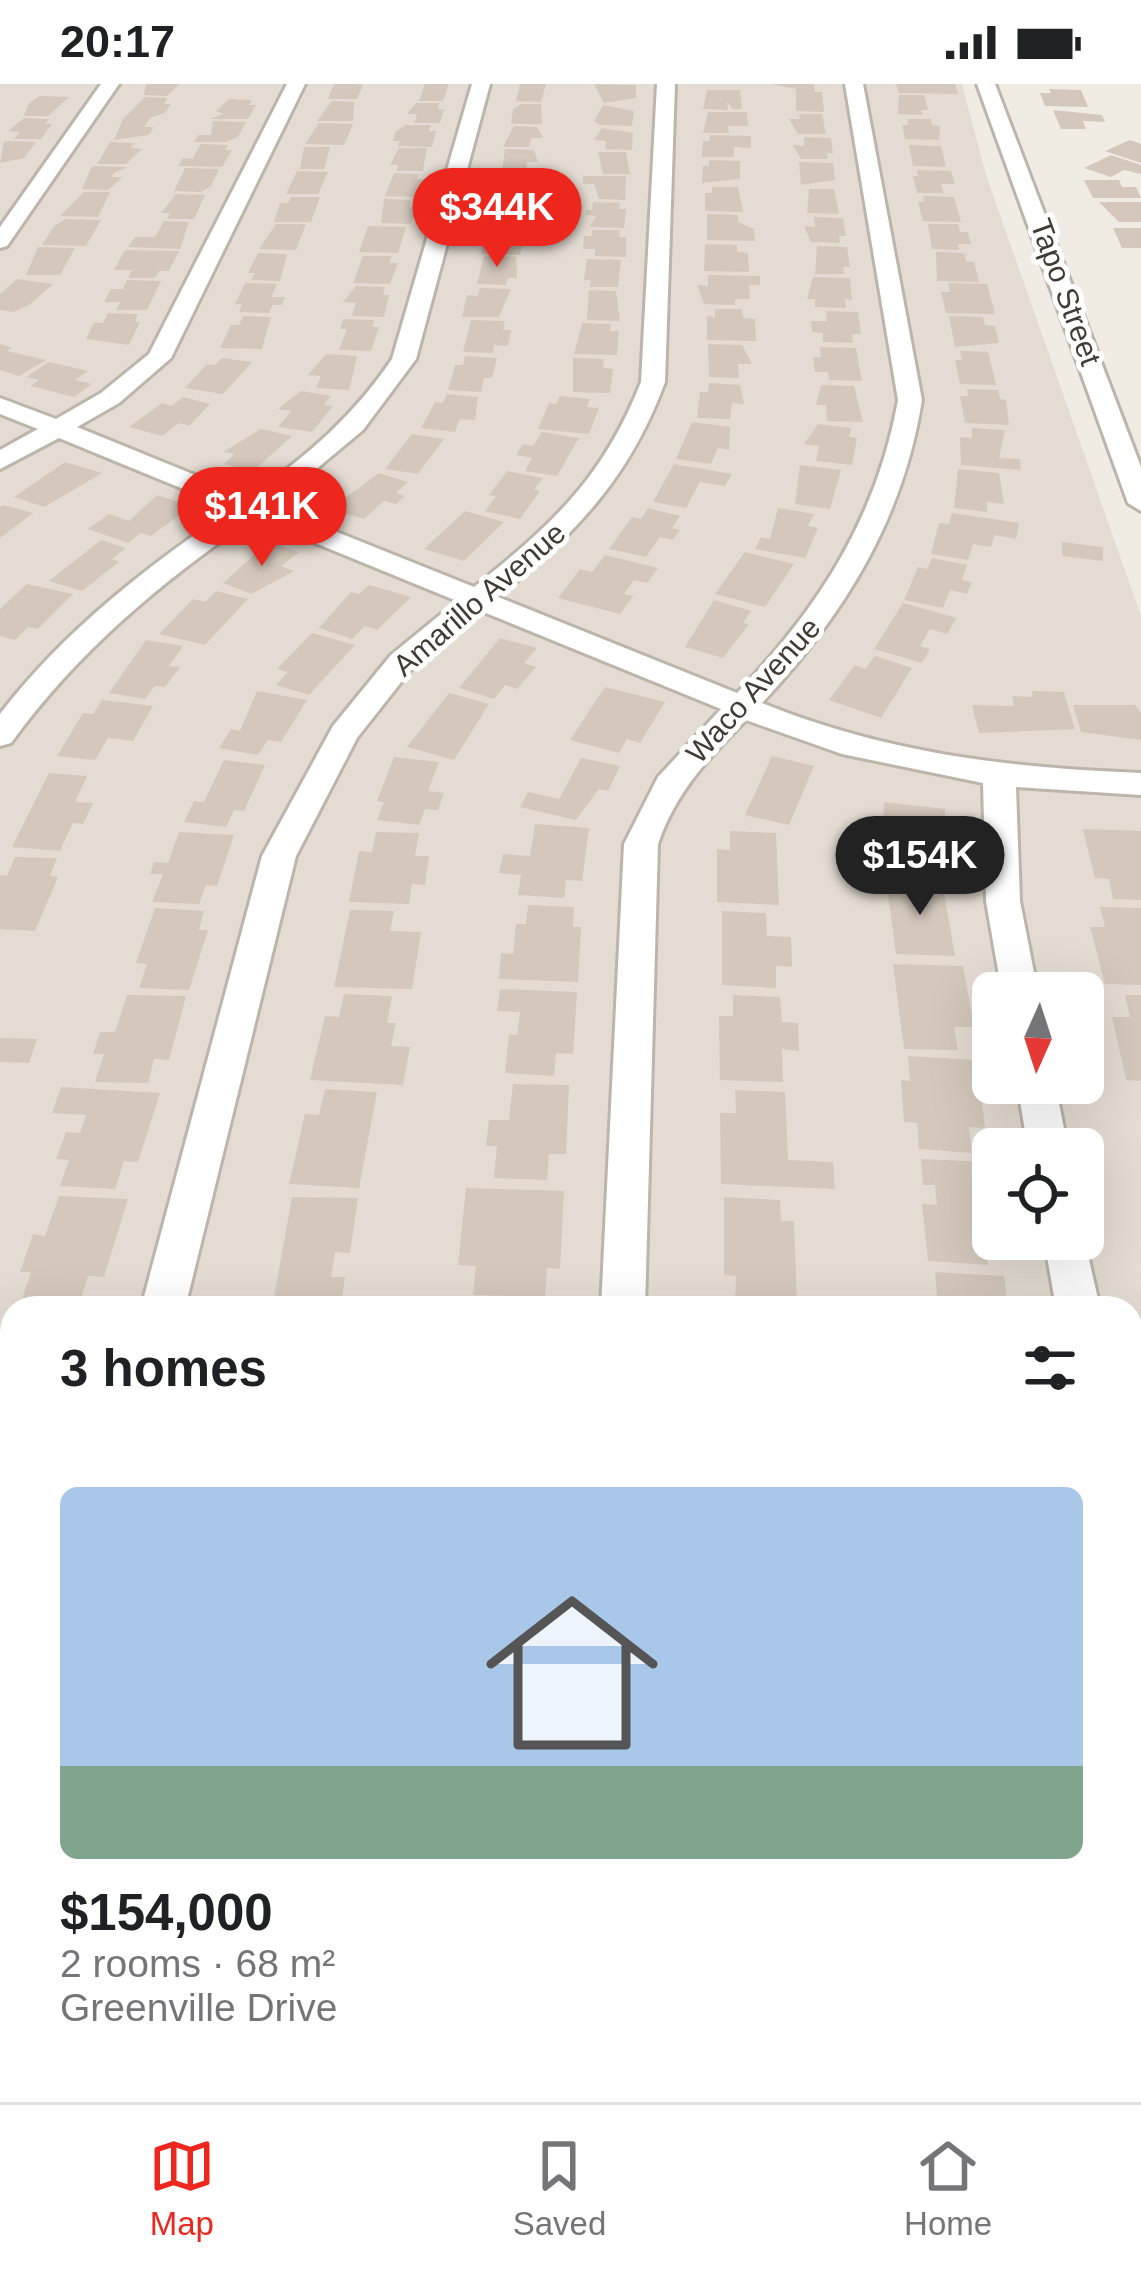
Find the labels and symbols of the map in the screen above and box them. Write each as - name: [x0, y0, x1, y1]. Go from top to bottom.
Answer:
- pin: $344K: [413, 168, 581, 270]
- street label: Tapo Street: [1024, 214, 1108, 370]
- pin: $141K: [178, 467, 346, 569]
- street label: Amarillo Avenue: [387, 516, 571, 682]
- street label: Waco Avenue: [679, 611, 827, 769]
- pin: $154K: [836, 816, 1004, 918]
- north arrow: [972, 972, 1104, 1104]

